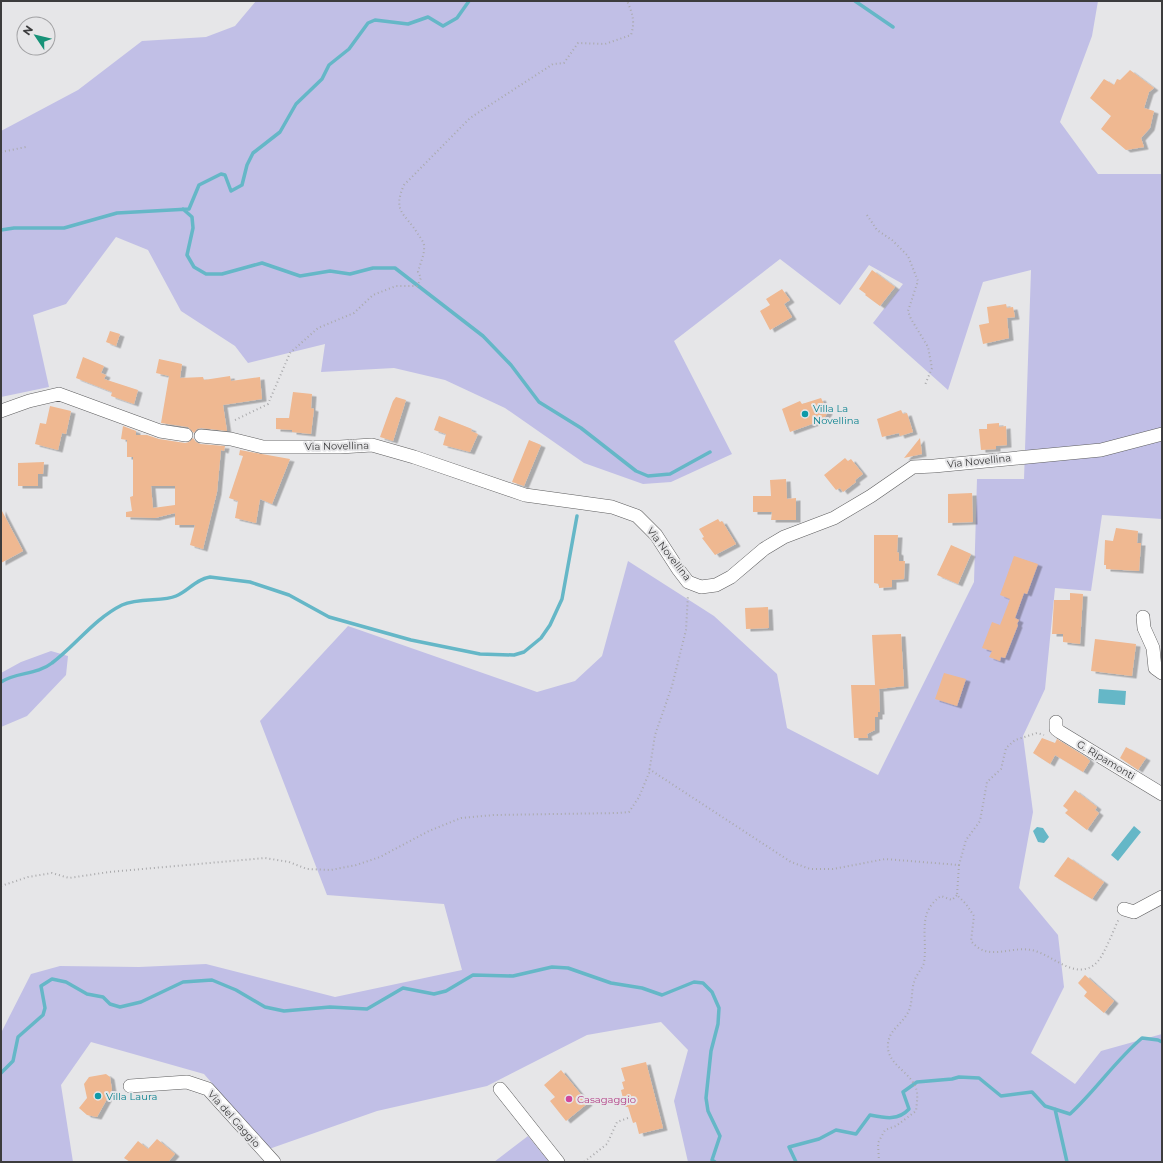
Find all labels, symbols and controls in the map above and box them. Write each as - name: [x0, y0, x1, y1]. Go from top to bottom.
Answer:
- north arrow: [16, 16, 56, 56]
- text: N: [20, 23, 36, 38]
- place label: Villa La Novellina: [813, 402, 859, 427]
- marker: Villa La Novellina: [800, 409, 810, 419]
- street label: Via Novellina: [305, 439, 369, 453]
- street label: Via Novellina: [946, 451, 1012, 471]
- street label: Via Novellina: [644, 525, 694, 583]
- street label: G. Ripamonti: [1075, 738, 1137, 782]
- street label: Via del Gaggio: [205, 1088, 263, 1150]
- place label: Villa Laura: [106, 1090, 157, 1103]
- marker: Villa Laura: [93, 1091, 103, 1101]
- place label: Casagaggio: [577, 1093, 636, 1106]
- marker: Casagaggio: [564, 1094, 574, 1104]

